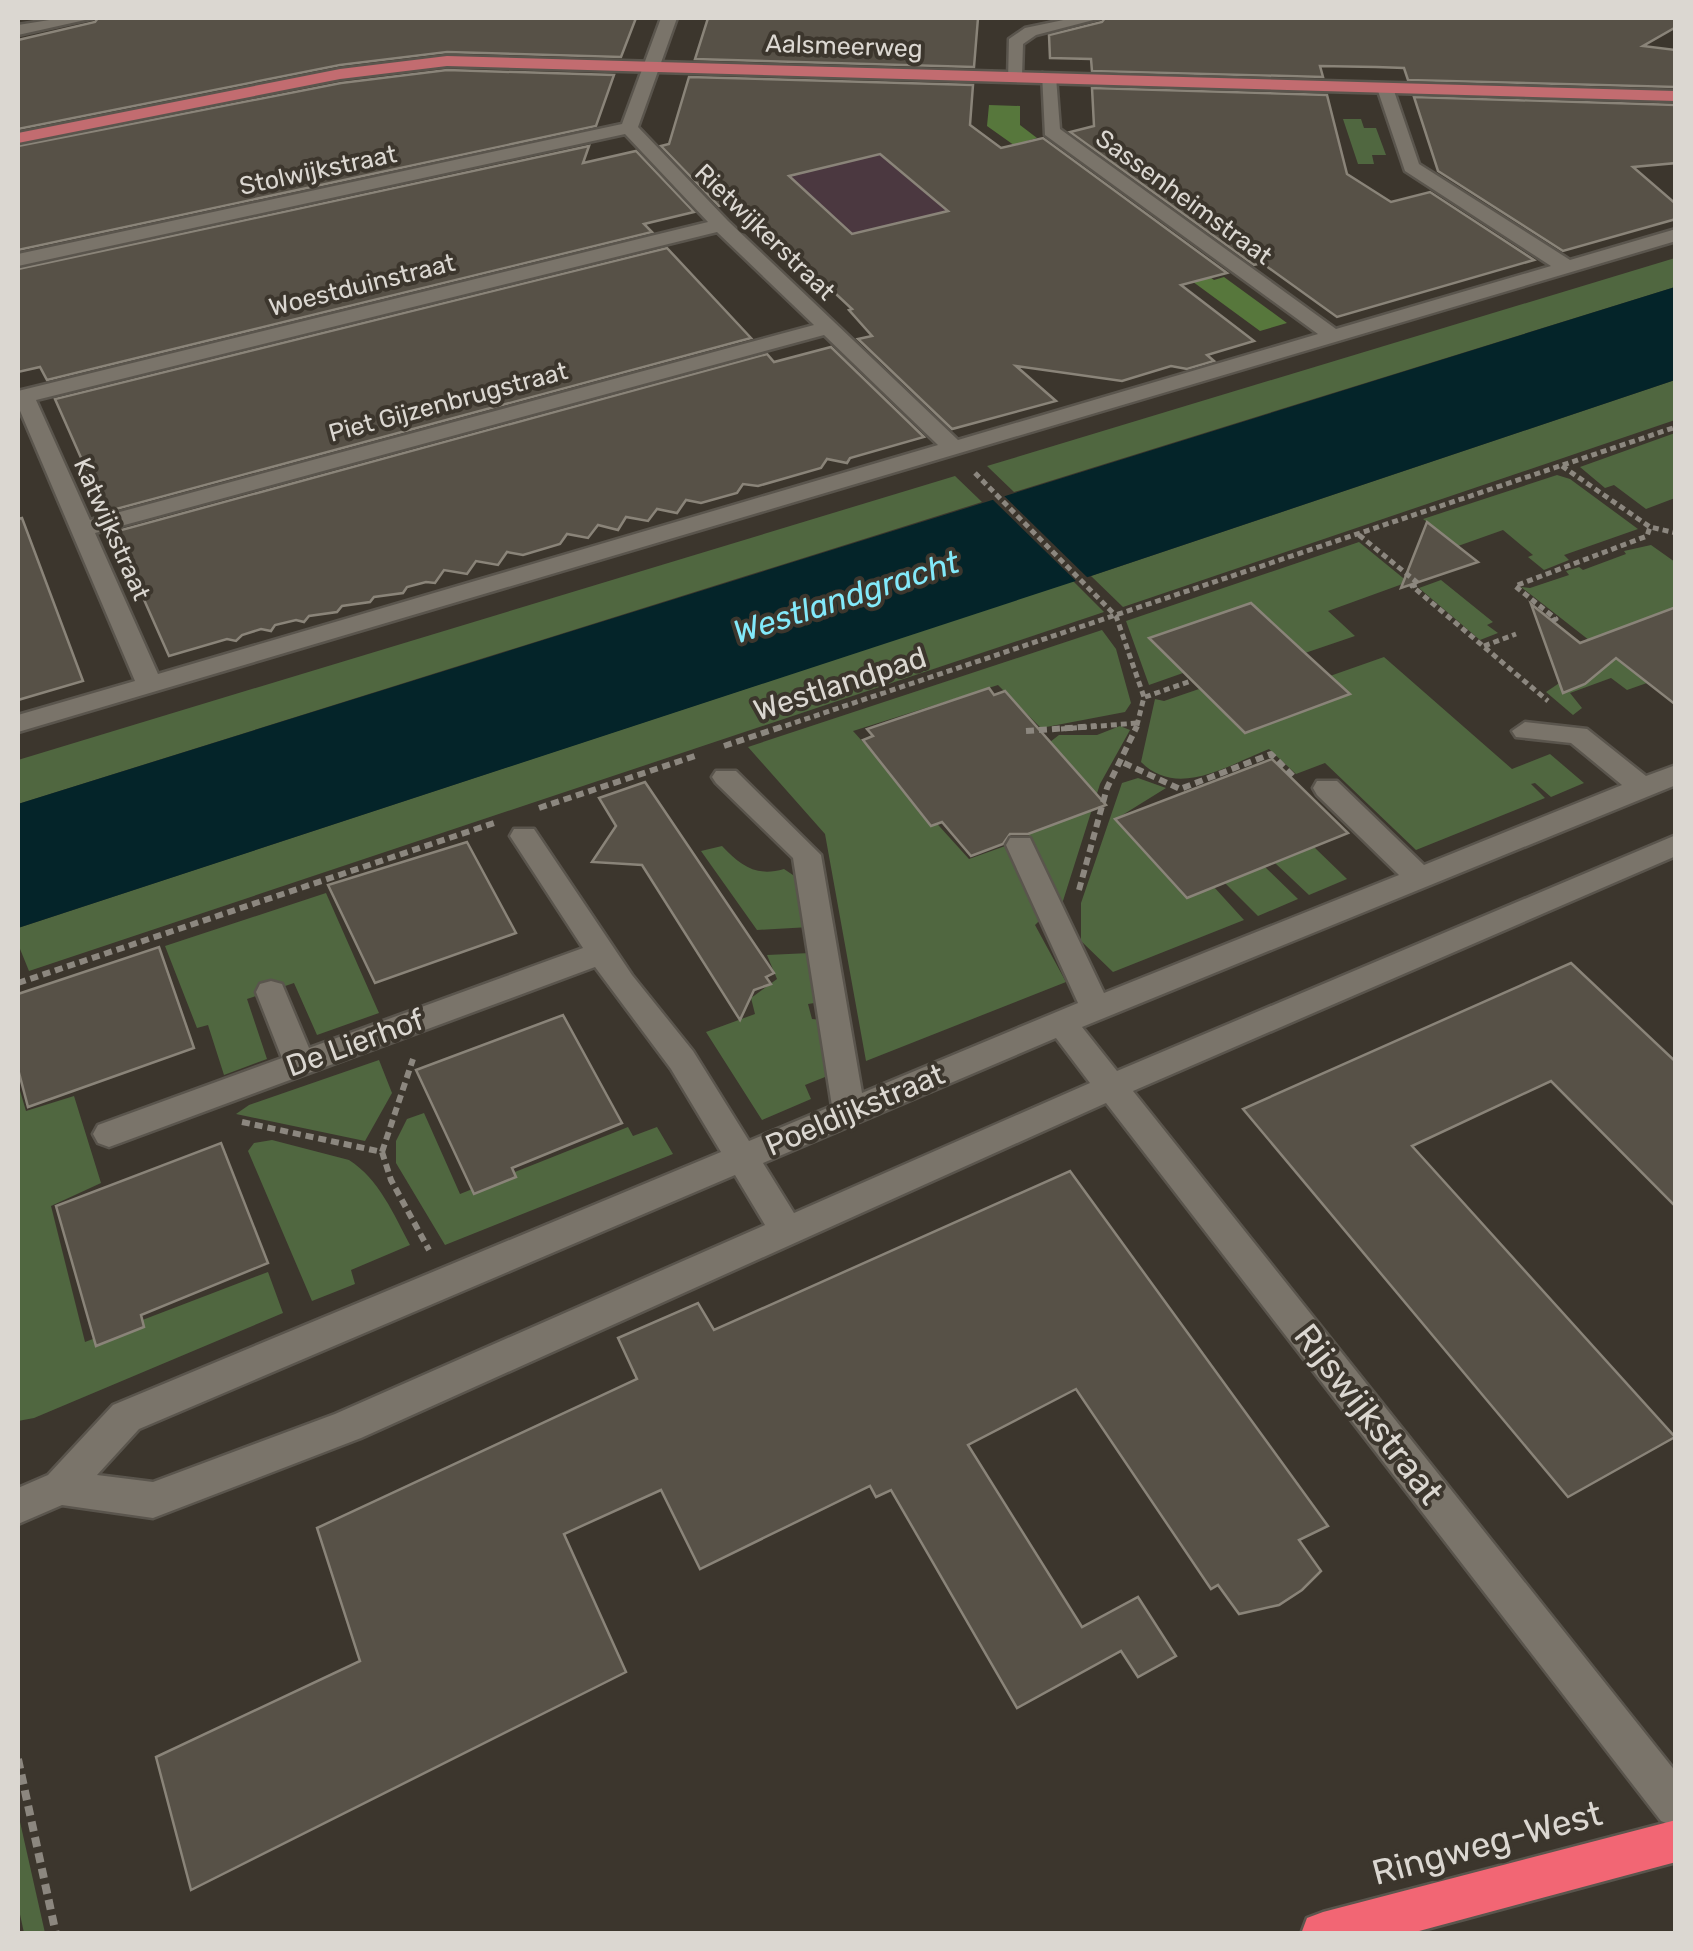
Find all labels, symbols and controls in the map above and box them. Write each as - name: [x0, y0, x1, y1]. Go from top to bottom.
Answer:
- street label: Aalsmeerweg: [765, 29, 923, 63]
- street label: Sassenheimstraat: [1090, 123, 1278, 271]
- street label: Stolwijkstraat: [237, 139, 399, 201]
- street label: Rietwijkerstraat: [689, 158, 841, 306]
- street label: Woestduinstraat: [266, 248, 458, 322]
- street label: Piet Gijzenbrugstraat: [325, 356, 571, 448]
- street label: Katwijkstraat: [68, 453, 156, 605]
- water label: Westlandgracht: [728, 542, 964, 651]
- street label: Westlandpad: [749, 639, 931, 729]
- street label: De Lierhof: [281, 1001, 429, 1085]
- street label: Poeldijkstraat: [760, 1056, 950, 1164]
- street label: Rijswijkstraat: [1285, 1315, 1453, 1513]
- street label: Ringweg-West: [1367, 1792, 1607, 1894]

